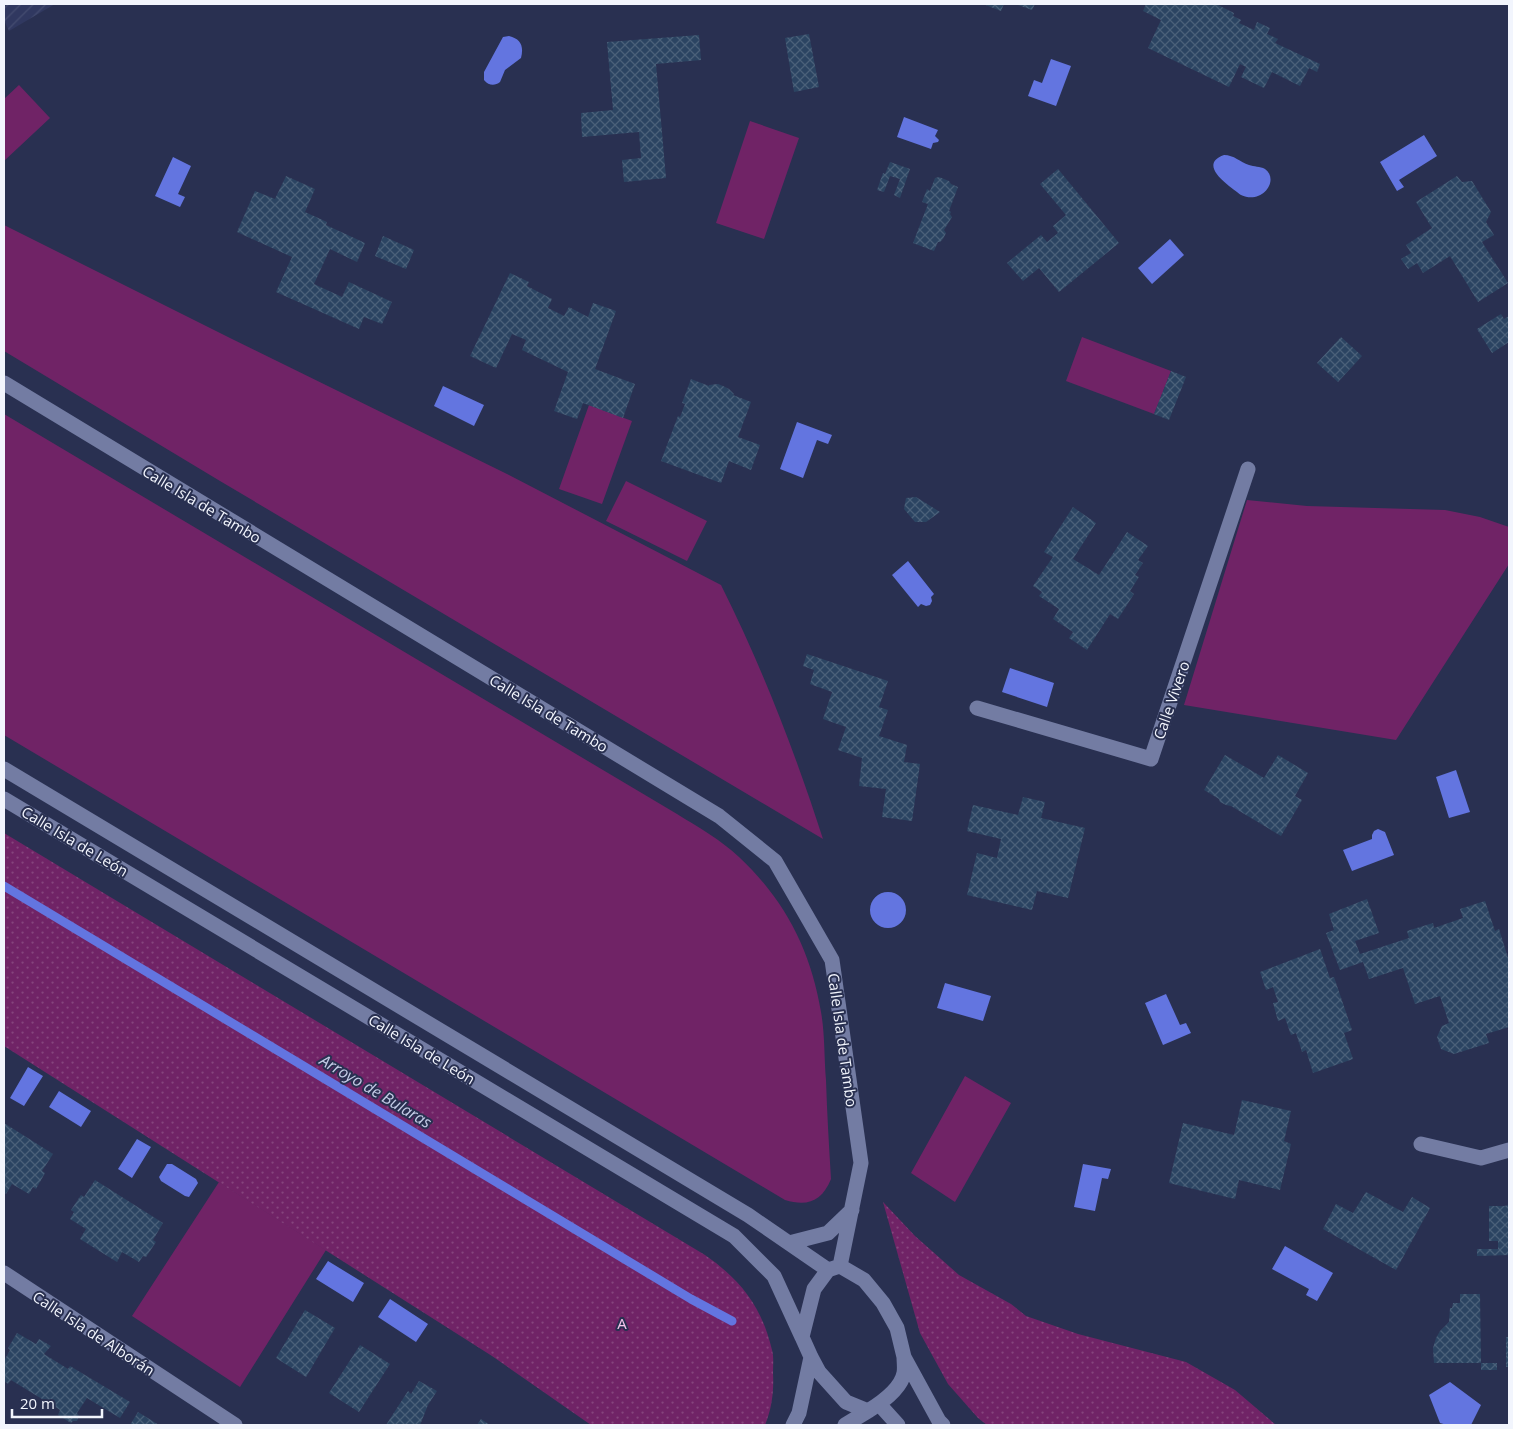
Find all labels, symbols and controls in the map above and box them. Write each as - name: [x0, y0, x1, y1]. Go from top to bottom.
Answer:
- street label: Calle Isla de Tambo: [139, 461, 265, 547]
- street label: Calle Vivero: [1148, 658, 1194, 742]
- street label: Calle Isla de Tambo: [486, 670, 612, 756]
- street label: Calle Isla de León: [18, 801, 132, 881]
- street label: Calle Isla de Tambo: [824, 972, 862, 1108]
- street label: Calle Isla de León: [365, 1009, 479, 1089]
- water label: Arroyo de Bularas: [315, 1048, 436, 1133]
- street label: Calle Isla de Alborán: [29, 1286, 159, 1380]
- park label: A: [617, 1313, 627, 1333]
- scale bar: [12, 1386, 102, 1418]
- text: 20 m: [20, 1393, 55, 1413]

